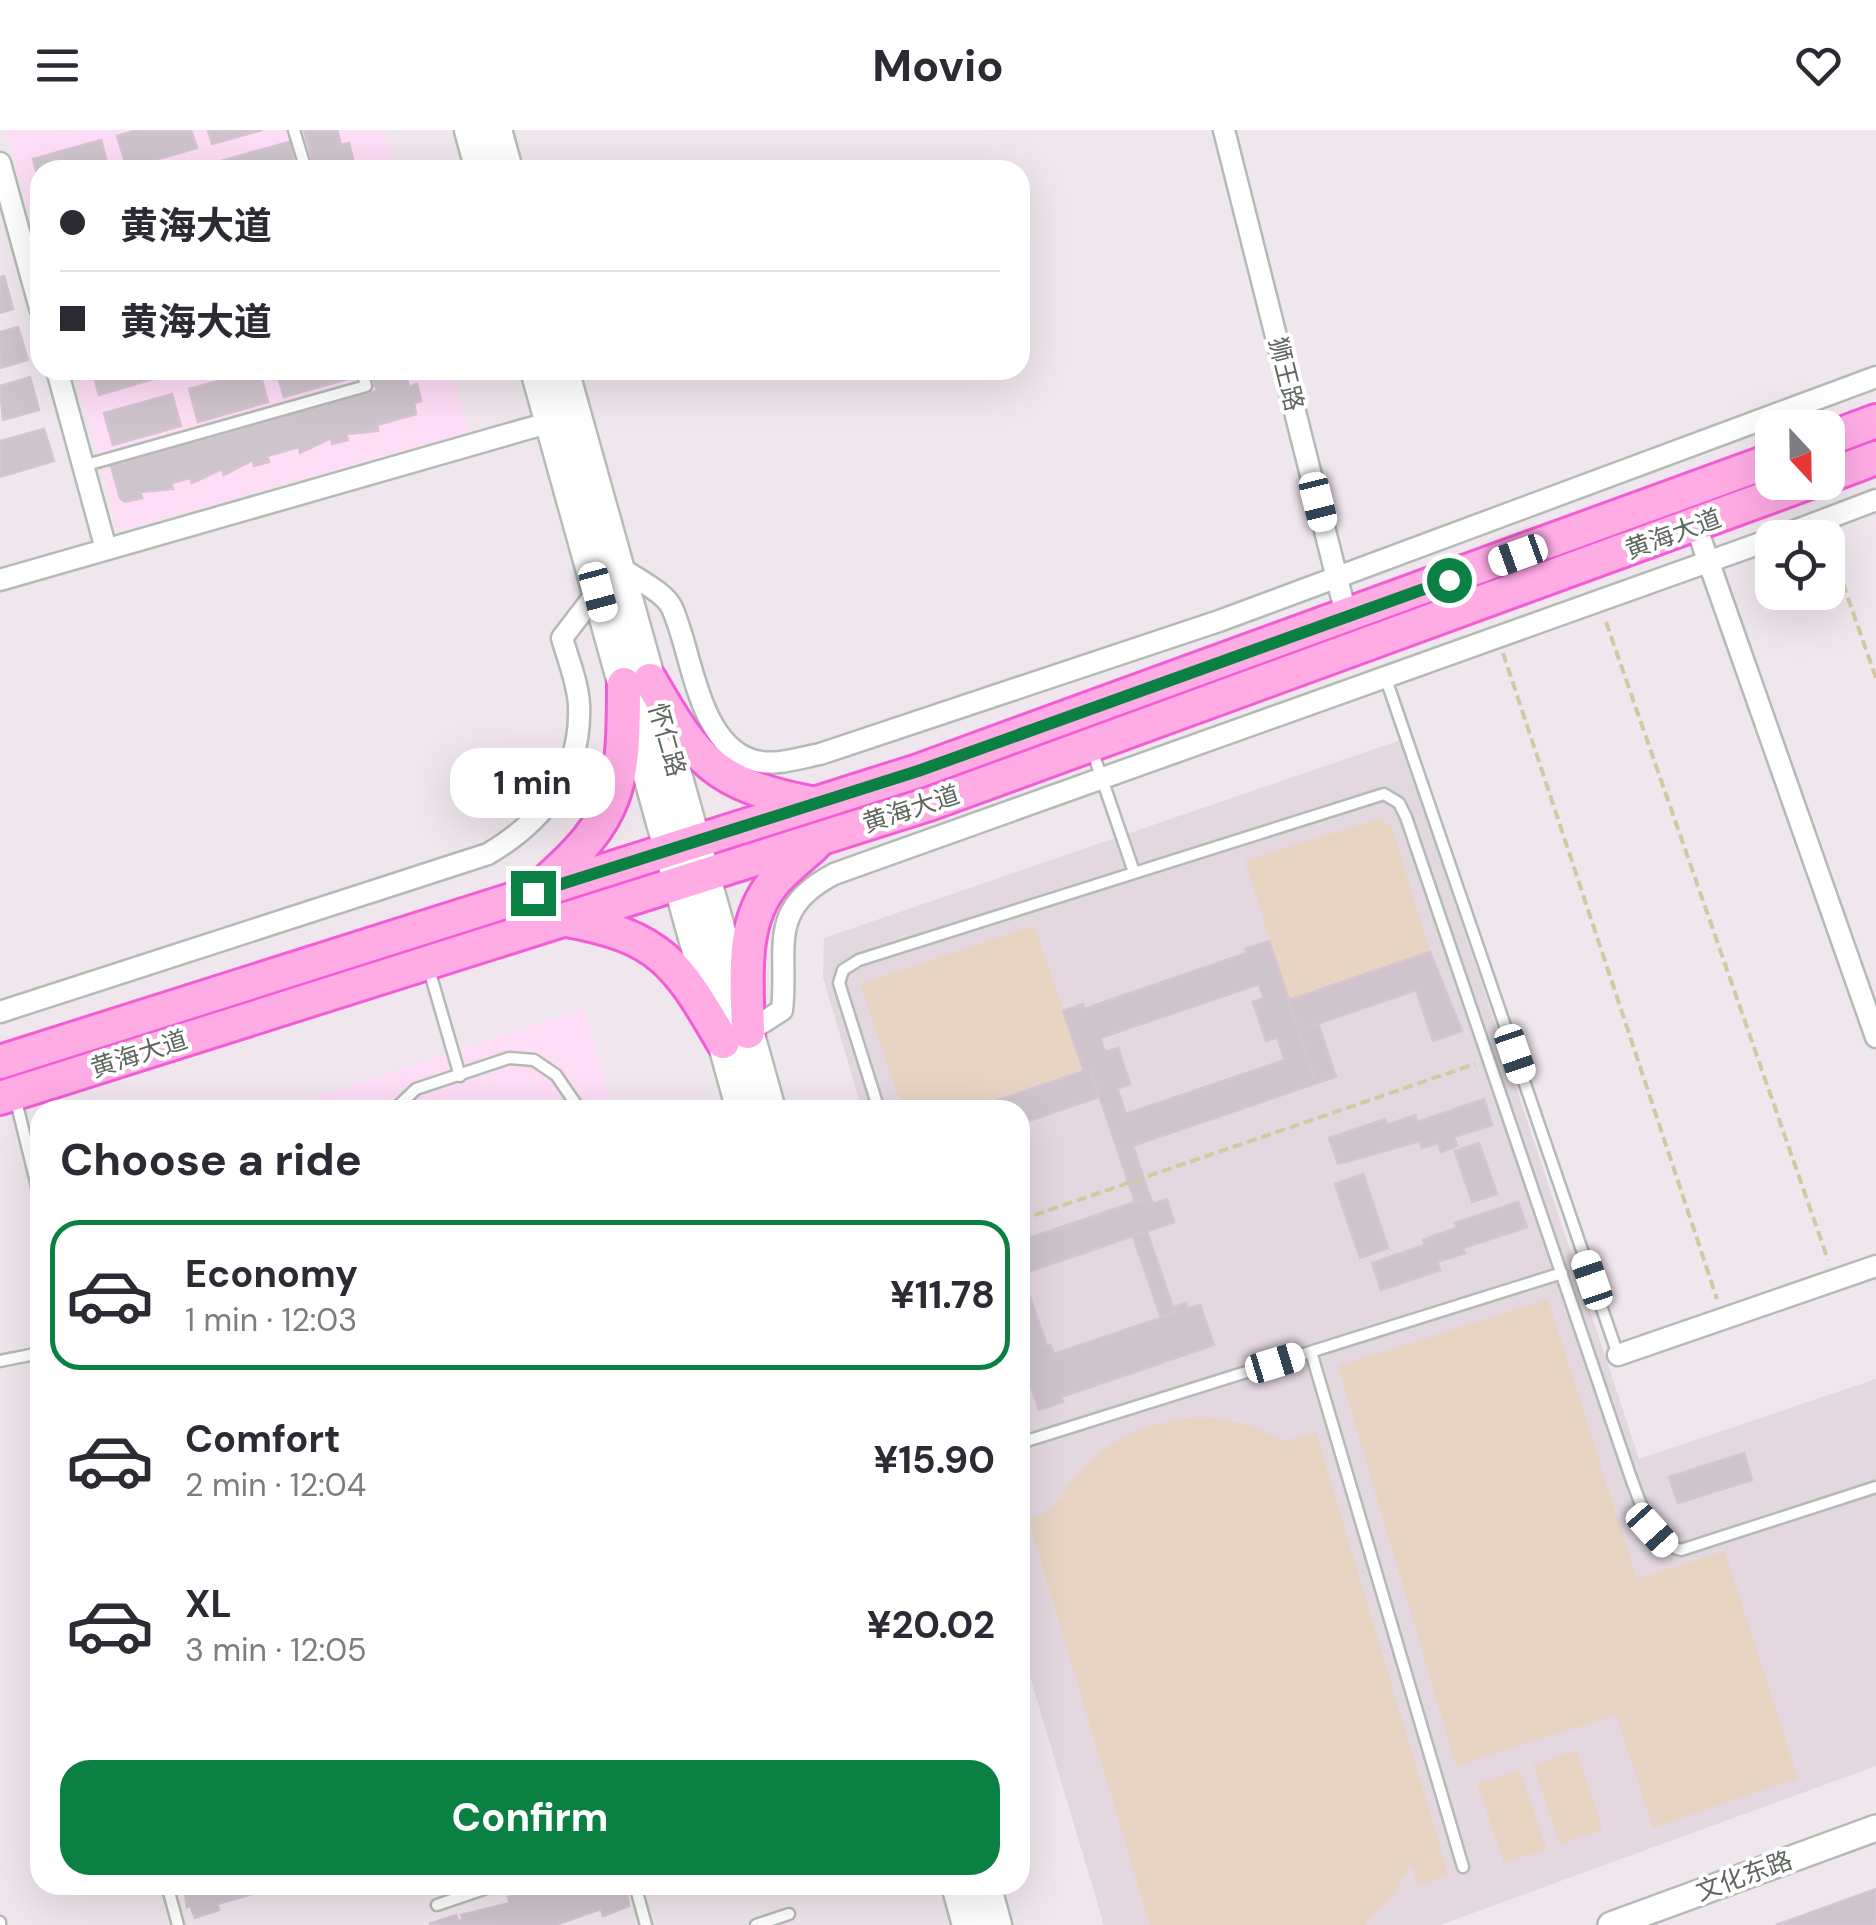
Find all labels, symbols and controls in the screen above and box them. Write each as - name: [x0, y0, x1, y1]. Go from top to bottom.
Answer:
- text: Movio: [872, 36, 1004, 95]
- icon: menu: [30, 38, 85, 93]
- icon: heart: [1791, 38, 1846, 93]
- text: 黄海大道: [120, 201, 272, 251]
- text: 黄海大道: [120, 297, 272, 347]
- street label: 狮王路: [1261, 334, 1311, 414]
- north arrow: [1755, 410, 1845, 500]
- map controls: [1755, 410, 1845, 610]
- car: [1296, 469, 1340, 535]
- street label: 黄海大道: [1620, 501, 1726, 567]
- button: locate: [1755, 520, 1845, 610]
- car: [1485, 531, 1551, 579]
- route start: [1427, 558, 1472, 603]
- car: [576, 559, 620, 625]
- street label: 怀仁路: [641, 699, 693, 781]
- callout: 1 min: [450, 748, 616, 818]
- text: 1 min: [494, 762, 571, 804]
- street label: 黄海大道: [858, 778, 964, 840]
- route end: [511, 871, 556, 916]
- car: [1491, 1021, 1539, 1087]
- street label: 黄海大道: [86, 1023, 192, 1085]
- text: Choose a ride: [60, 1130, 362, 1189]
- car: [1568, 1247, 1616, 1313]
- text: Economy: [185, 1249, 358, 1299]
- icon: car: [65, 1250, 155, 1340]
- text: ¥11.78: [890, 1270, 995, 1320]
- text: 1 min · 12:03: [185, 1299, 357, 1341]
- car: [1242, 1340, 1308, 1386]
- text: Comfort: [185, 1414, 341, 1464]
- icon: car: [65, 1415, 155, 1505]
- text: ¥15.90: [874, 1435, 995, 1485]
- text: 2 min · 12:04: [185, 1464, 366, 1506]
- car: [1621, 1498, 1683, 1562]
- text: XL: [185, 1579, 232, 1629]
- icon: car: [65, 1580, 155, 1670]
- text: ¥20.02: [867, 1600, 995, 1650]
- text: 3 min · 12:05: [185, 1629, 367, 1671]
- button: Confirm: [60, 1760, 1000, 1875]
- street label: 文化东路: [1691, 1843, 1797, 1909]

